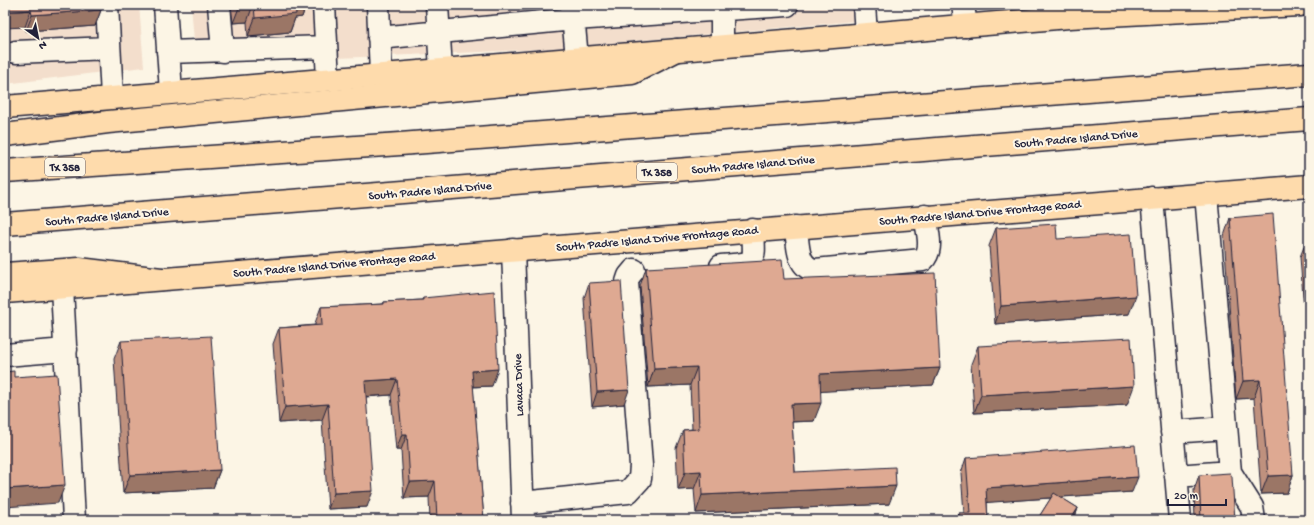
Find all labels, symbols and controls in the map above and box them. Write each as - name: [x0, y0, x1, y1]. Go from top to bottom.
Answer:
- north arrow: [18, 18, 58, 58]
- text: N: [36, 38, 49, 52]
- street label: South Padre Island Drive: [1014, 128, 1139, 152]
- street label: South Padre Island Drive: [691, 154, 816, 178]
- road number: TX 358: [45, 158, 85, 176]
- road number: TX 358: [637, 163, 677, 181]
- street label: South Padre Island Drive: [368, 180, 493, 204]
- street label: South Padre Island Drive Frontage Road: [879, 198, 1083, 230]
- street label: South Padre Island Drive: [45, 206, 170, 230]
- street label: South Padre Island Drive Frontage Road: [556, 224, 760, 256]
- street label: South Padre Island Drive Frontage Road: [233, 250, 437, 282]
- street label: Lavaca Drive: [512, 353, 528, 417]
- scale bar: [1168, 481, 1226, 507]
- text: 20 m: [1174, 490, 1199, 504]

